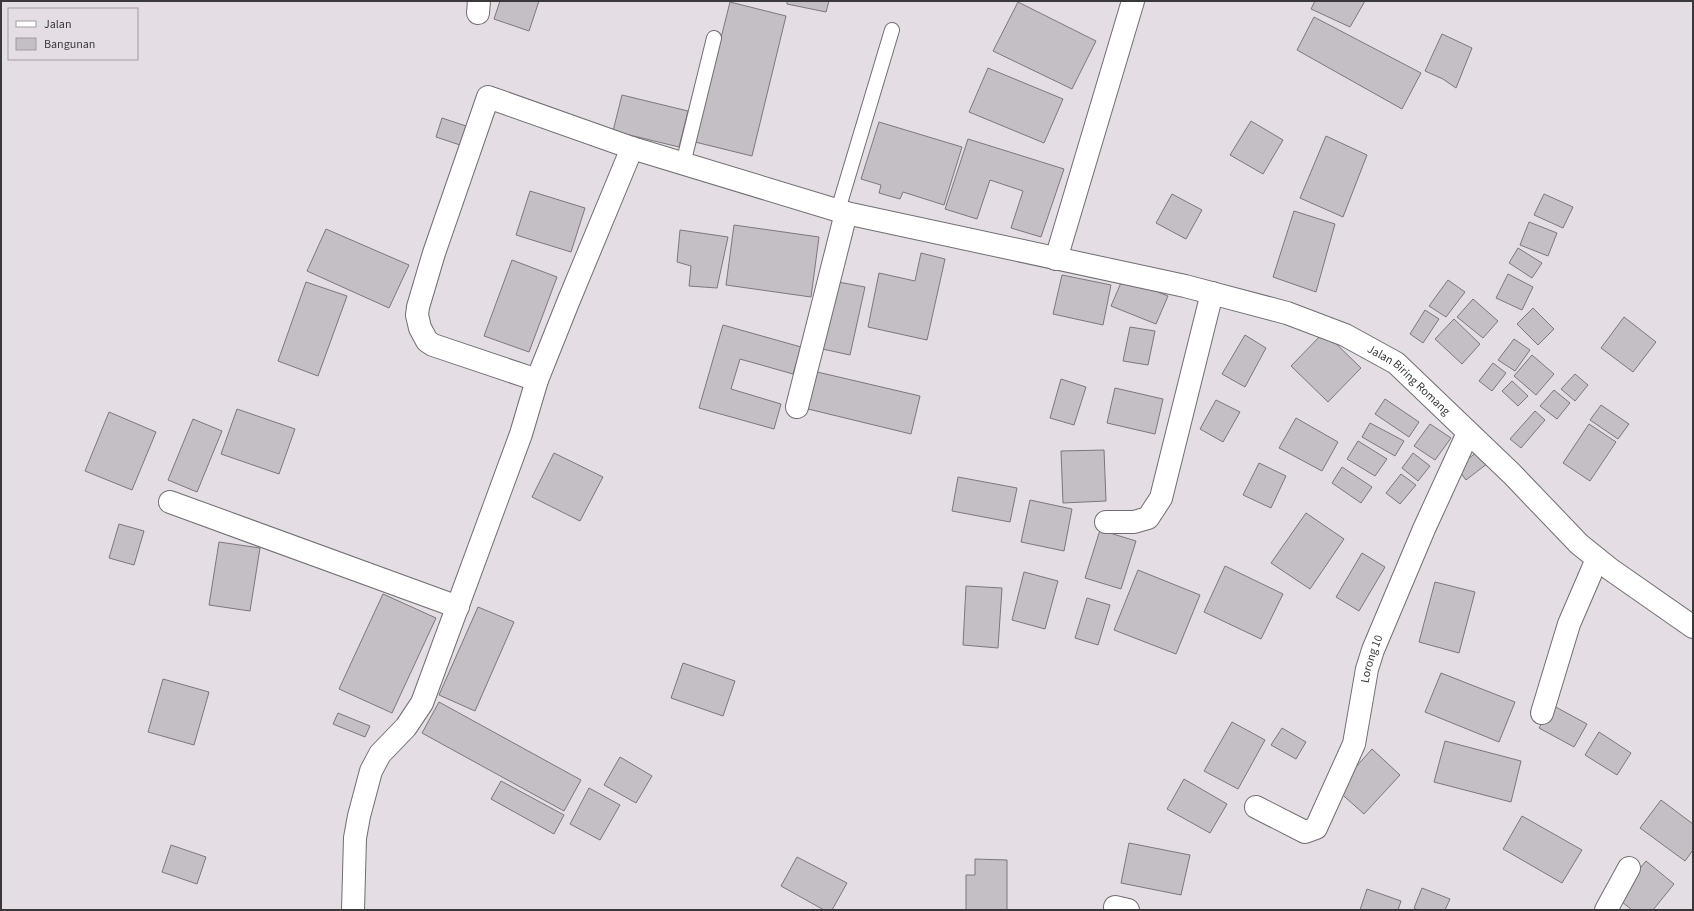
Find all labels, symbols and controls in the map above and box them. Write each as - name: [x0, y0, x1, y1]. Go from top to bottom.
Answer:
- legend: [8, 8, 138, 60]
- text: Jalan: [44, 16, 71, 33]
- text: Bangunan: [44, 36, 95, 53]
- street label: Jalan Biring Romang: [1364, 340, 1454, 419]
- street label: Lorong 10: [1356, 632, 1387, 684]

